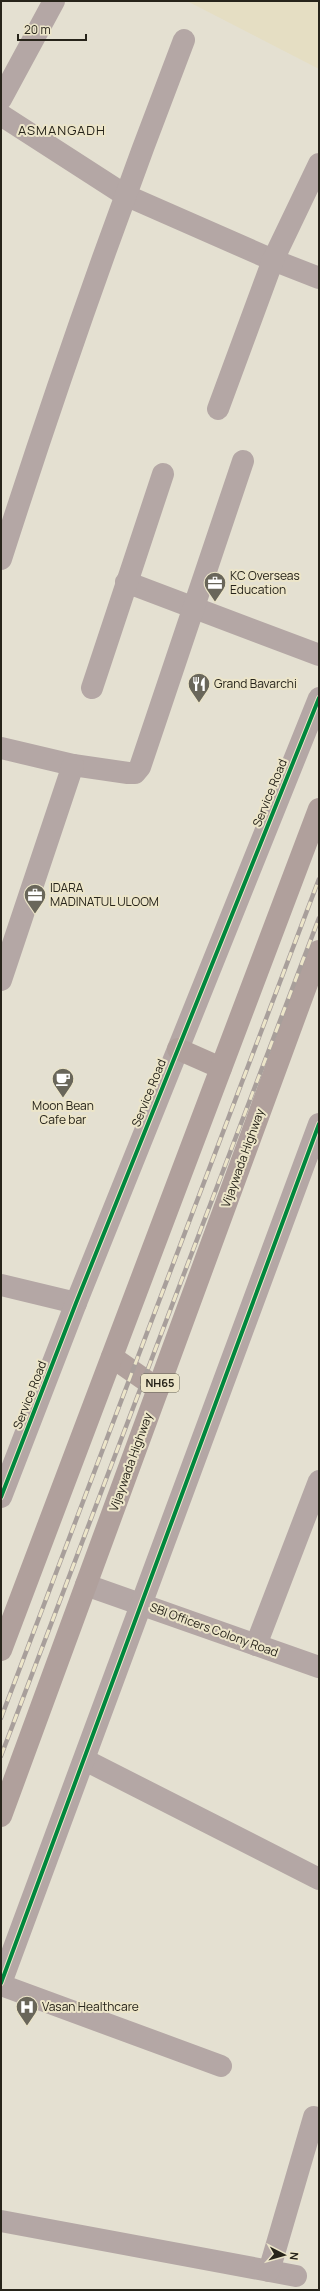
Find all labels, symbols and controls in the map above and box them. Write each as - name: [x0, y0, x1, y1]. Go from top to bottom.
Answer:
- scale bar: [18, 16, 86, 42]
- text: 20 m: [24, 21, 51, 38]
- district label: ASMANGADH: [18, 121, 106, 139]
- place label: KC Overseas Education: [230, 567, 300, 598]
- office icon: KC Overseas Education: [202, 570, 228, 603]
- restaurant icon: Grand Bavarchi: [186, 671, 212, 704]
- place label: Grand Bavarchi: [214, 675, 297, 692]
- street label: Service Road: [248, 756, 291, 829]
- place label: IDARA MADINATUL ULOOM: [50, 879, 159, 910]
- office icon: IDARA MADINATUL ULOOM: [22, 882, 48, 915]
- street label: Service Road: [127, 1056, 170, 1129]
- cafe icon: Moon Bean Cafe bar: [50, 1066, 76, 1099]
- place label: Moon Bean Cafe bar: [32, 1097, 94, 1128]
- street label: Vijaywada Highway: [217, 1105, 269, 1210]
- street label: Service Road: [9, 1358, 50, 1431]
- road number: NH65: [141, 1374, 179, 1392]
- street label: Vijaywada Highway: [105, 1409, 157, 1514]
- street label: SBI Officers Colony Road: [148, 1598, 281, 1661]
- hospital icon: Vasan Healthcare: [14, 1994, 40, 2027]
- place label: Vasan Healthcare: [42, 1998, 139, 2015]
- north arrow: [264, 2235, 304, 2275]
- text: N: [287, 2251, 302, 2261]

